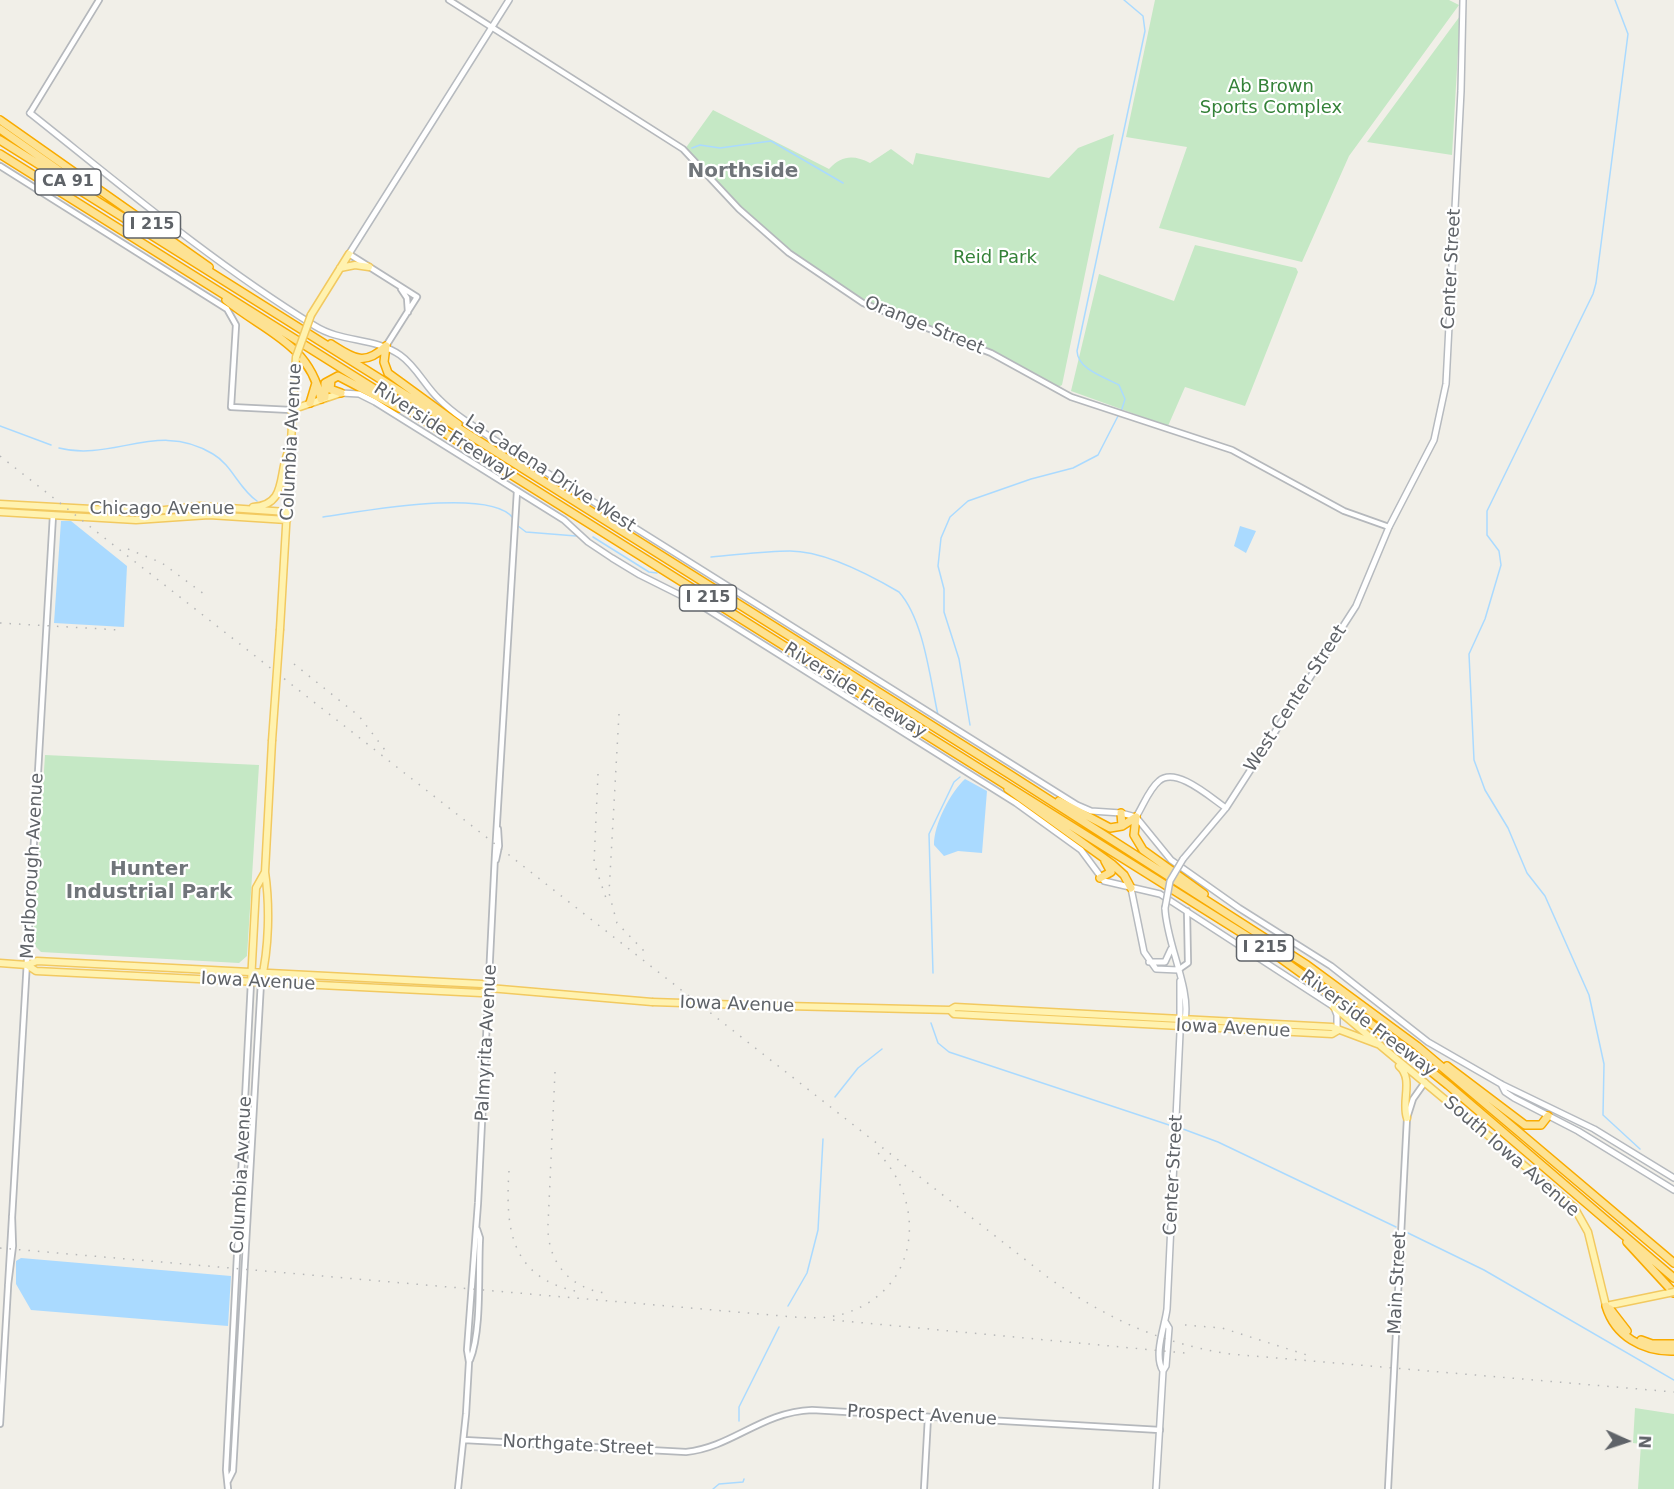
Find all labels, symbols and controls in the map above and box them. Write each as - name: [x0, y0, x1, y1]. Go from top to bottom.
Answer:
- park label: Ab Brown Sports Complex: [1200, 76, 1342, 118]
- district label: Northside: [688, 160, 798, 184]
- road number: CA 91: [35, 169, 101, 195]
- street label: Center Street: [1438, 208, 1466, 330]
- road number: I 215: [124, 212, 180, 238]
- park label: Reid Park: [953, 247, 1037, 269]
- street label: Orange Street: [861, 292, 987, 360]
- street label: Columbia Avenue: [277, 363, 307, 521]
- street label: Riverside Freeway: [369, 378, 519, 486]
- street label: La Cadena Drive West: [461, 411, 639, 537]
- street label: Chicago Avenue: [90, 498, 234, 520]
- road number: I 215: [680, 585, 736, 611]
- street label: West Center Street: [1240, 621, 1352, 777]
- street label: Riverside Freeway: [780, 638, 930, 744]
- street label: Marlborough Avenue: [17, 772, 49, 960]
- district label: Hunter Industrial Park: [66, 858, 232, 905]
- road number: I 215: [1236, 935, 1294, 961]
- street label: Palmyrita Avenue: [472, 964, 502, 1122]
- street label: Riverside Freeway: [1296, 966, 1440, 1082]
- street label: Iowa Avenue: [200, 968, 316, 996]
- street label: Iowa Avenue: [679, 992, 795, 1018]
- street label: Iowa Avenue: [1175, 1015, 1291, 1043]
- street label: South Iowa Avenue: [1439, 1092, 1583, 1222]
- street label: Columbia Avenue: [227, 1096, 257, 1254]
- street label: Center Street: [1160, 1114, 1188, 1236]
- street label: Main Street: [1385, 1231, 1411, 1335]
- street label: Prospect Avenue: [847, 1401, 997, 1431]
- north arrow: [1596, 1411, 1656, 1471]
- street label: Northgate Street: [502, 1431, 654, 1461]
- text: N: [1635, 1435, 1654, 1449]

